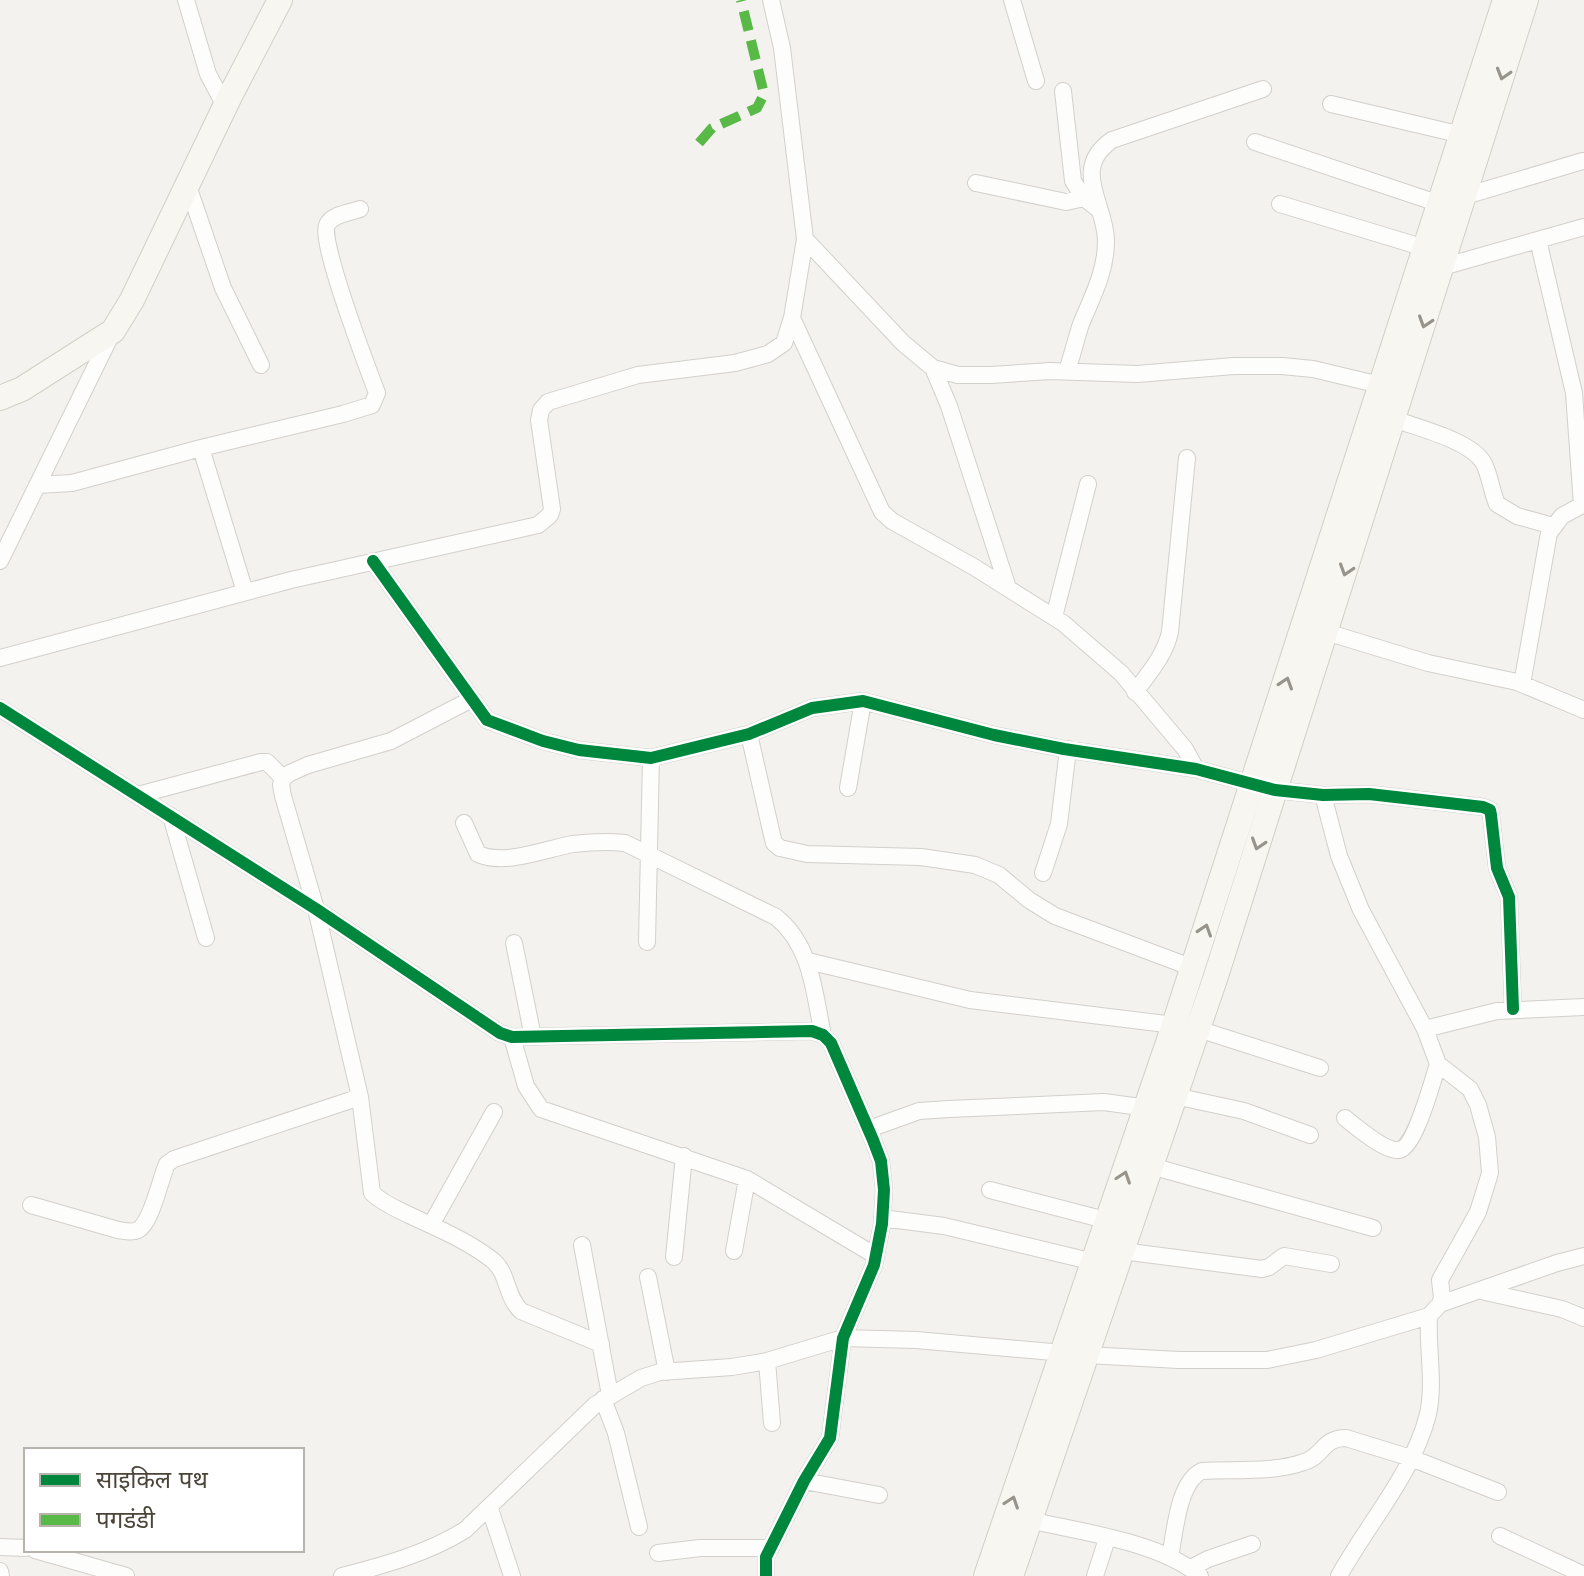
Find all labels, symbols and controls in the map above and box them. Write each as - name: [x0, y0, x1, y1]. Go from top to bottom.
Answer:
- one-way arrow: [1496, 67, 1512, 81]
- one-way arrow: [1418, 315, 1434, 329]
- one-way arrow: [1339, 562, 1355, 576]
- one-way arrow: [1277, 677, 1293, 690]
- one-way arrow: [1251, 837, 1267, 851]
- one-way arrow: [1196, 924, 1212, 938]
- one-way arrow: [1114, 1171, 1130, 1185]
- legend: [24, 1448, 304, 1552]
- text: साइकिल पथ: [96, 1466, 208, 1494]
- one-way arrow: [1002, 1496, 1018, 1510]
- text: पगडंडी: [96, 1506, 156, 1534]

